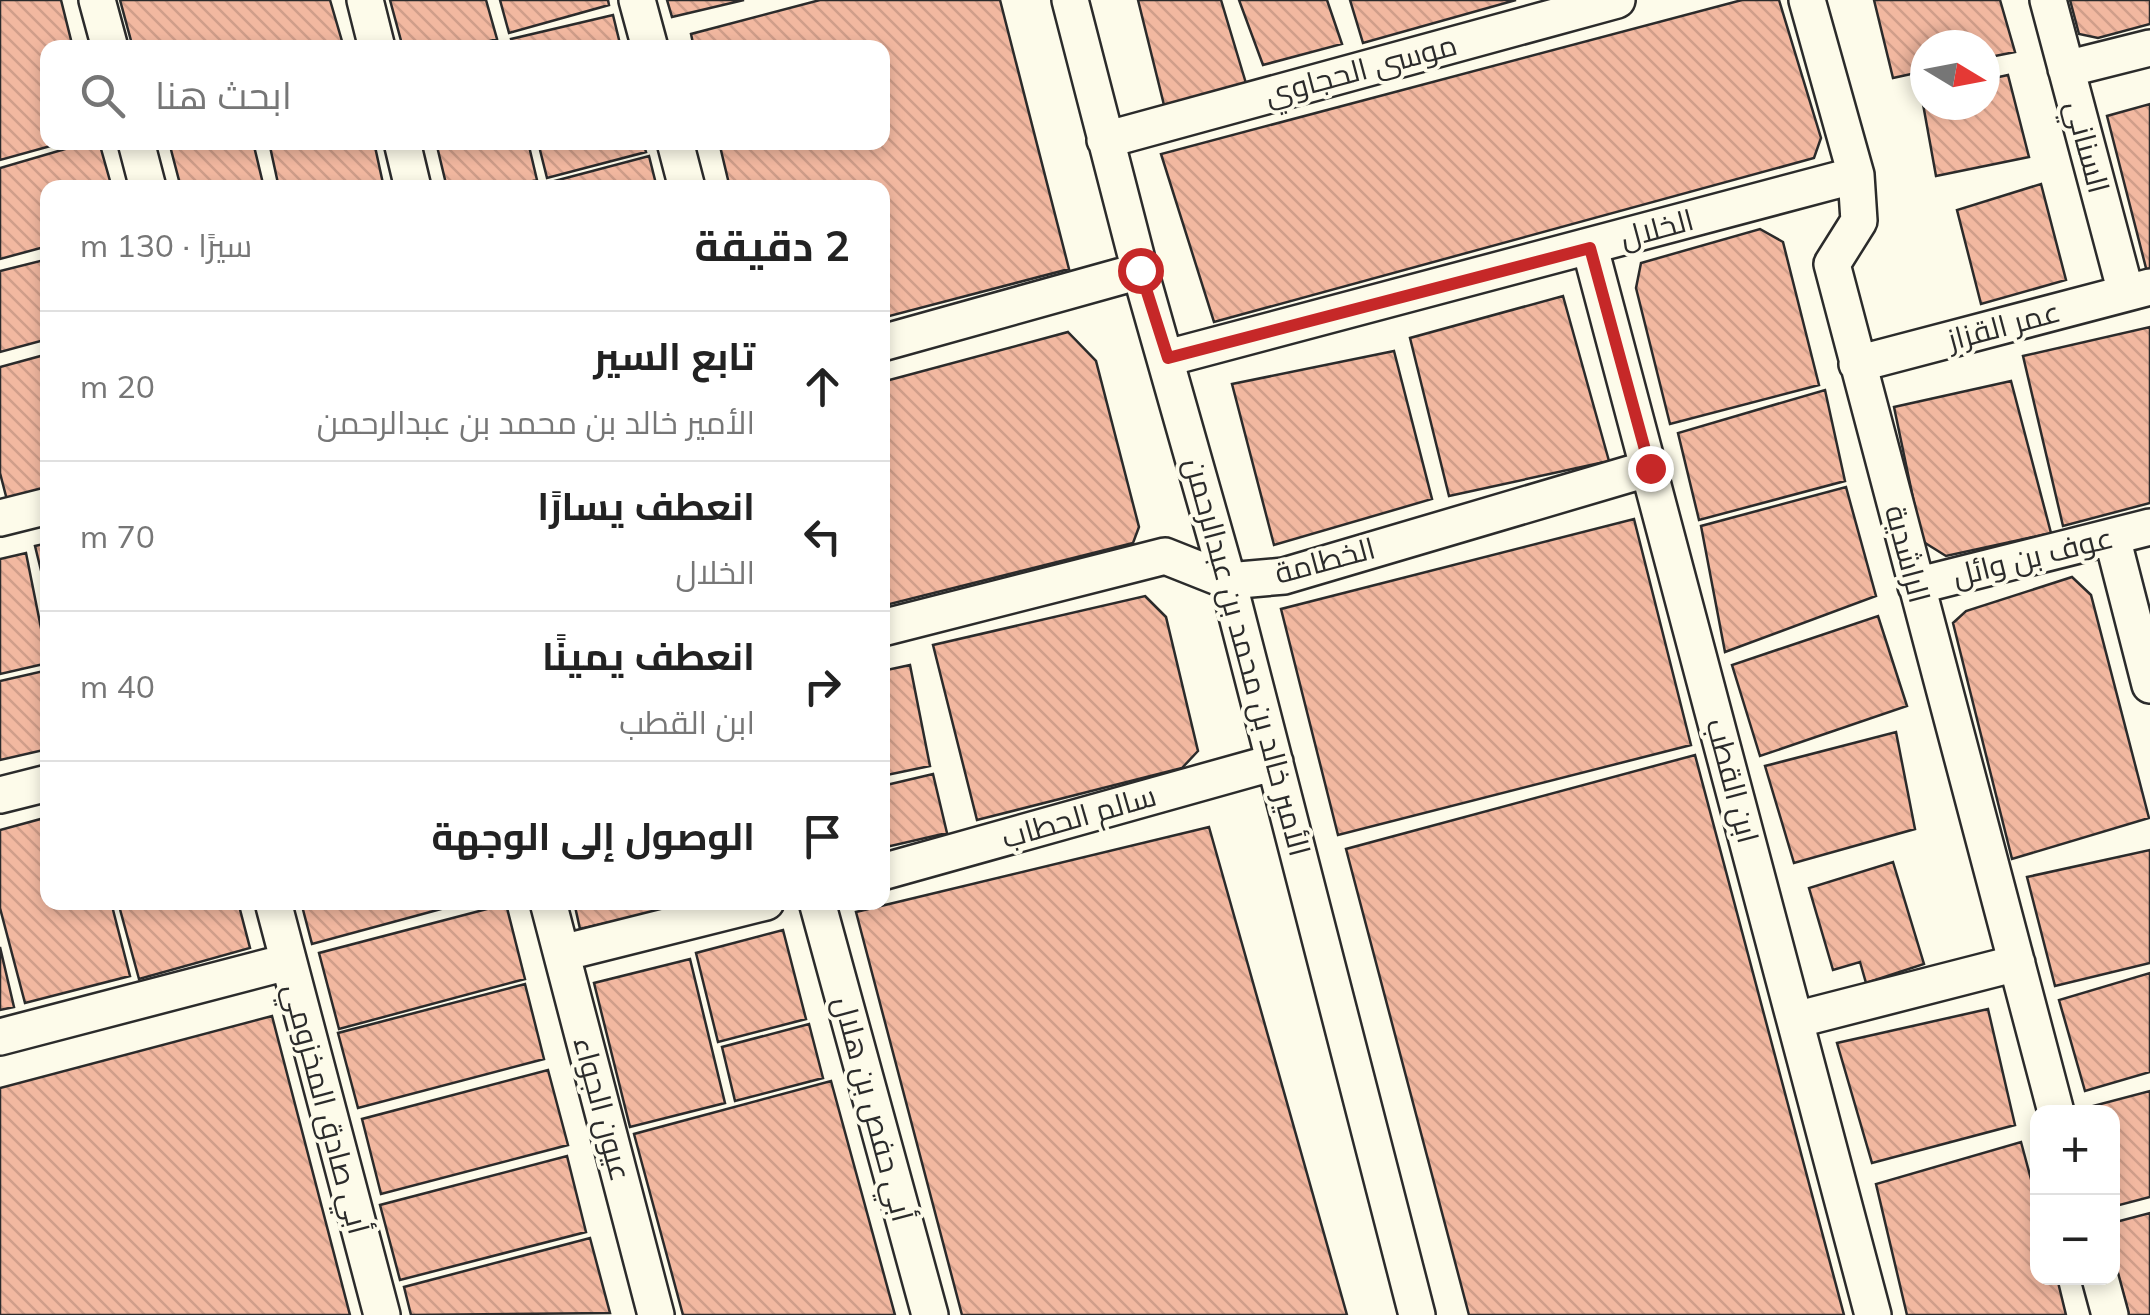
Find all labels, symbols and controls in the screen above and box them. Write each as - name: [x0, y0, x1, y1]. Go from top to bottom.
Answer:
- street label: موسى الحجاوي: [1260, 25, 1462, 118]
- north arrow: [1910, 30, 2000, 120]
- search box: [40, 40, 890, 150]
- icon: search: [75, 68, 130, 123]
- text: ابحث هنا: [155, 71, 292, 119]
- street label: السناني: [2053, 96, 2119, 199]
- street label: الخلال: [1616, 200, 1698, 256]
- text: 2 دقيقة: [695, 219, 850, 272]
- text: سيرًا · 130 m: [80, 225, 252, 265]
- route start: [1118, 248, 1164, 294]
- street label: عمر القزاز: [1941, 292, 2064, 359]
- text: تابع السير: [593, 332, 755, 380]
- icon: ahead: [795, 359, 850, 414]
- text: 20 m: [80, 366, 155, 406]
- text: الأمير خالد بن محمد بن عبدالرحمن: [317, 402, 755, 442]
- route end: [1628, 446, 1674, 492]
- street label: الأمير خالد بن محمد بن عبدالرحمن: [1176, 453, 1319, 860]
- text: انعطف يسارًا: [537, 482, 755, 530]
- street label: الراشدية: [1877, 501, 1939, 607]
- icon: left: [795, 509, 850, 564]
- text: 70 m: [80, 516, 155, 556]
- street label: عوف بن وائل: [1949, 518, 2117, 594]
- street label: الخطامة: [1270, 528, 1379, 592]
- text: الخلال: [676, 552, 755, 592]
- text: انعطف يمينًا: [542, 632, 755, 680]
- icon: right: [795, 659, 850, 714]
- text: 40 m: [80, 666, 155, 706]
- text: ابن القطب: [619, 702, 755, 742]
- street label: ابن القطب: [1698, 714, 1768, 847]
- street label: سالم الحطاب: [997, 776, 1161, 858]
- icon: arrive: [795, 809, 850, 864]
- text: الوصول إلى الوجهة: [431, 812, 755, 860]
- street label: أبي صادق المخزومي: [270, 979, 379, 1240]
- street label: أبي حفص بن هلال: [821, 992, 922, 1227]
- street label: عيون الجواء: [565, 1032, 640, 1185]
- map controls: [2030, 1105, 2120, 1285]
- button: +: [2030, 1105, 2120, 1195]
- button: −: [2030, 1195, 2120, 1285]

